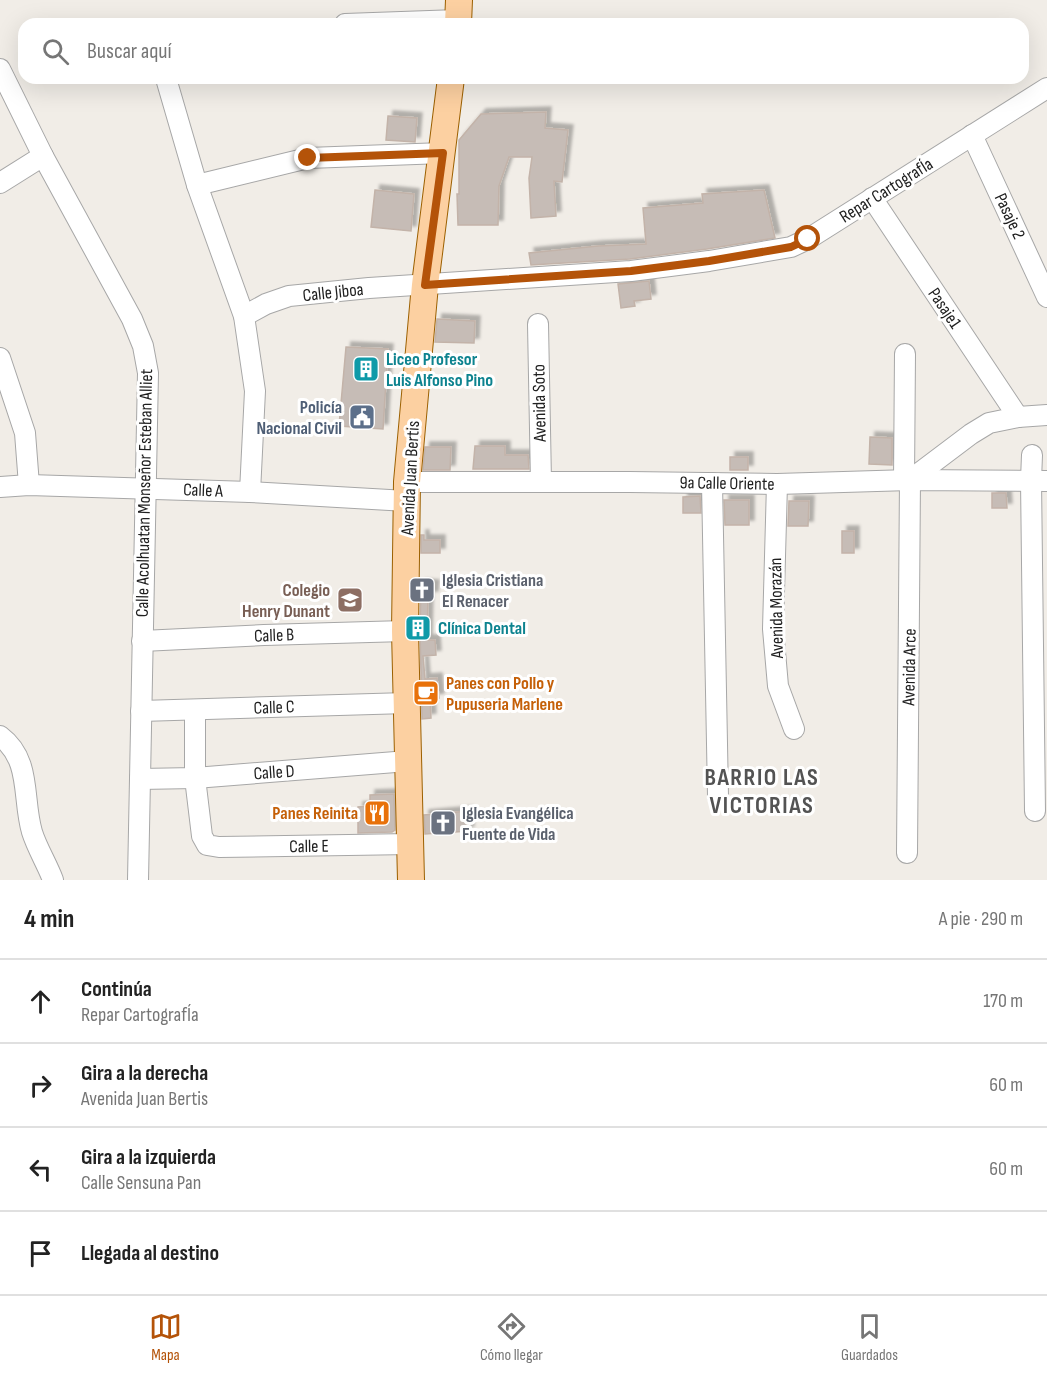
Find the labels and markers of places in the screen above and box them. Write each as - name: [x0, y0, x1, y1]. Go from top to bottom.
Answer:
- place label: Liceo Profesor Luis Alfonso Pino: [386, 349, 493, 391]
- building icon: Liceo Profesor Luis Alfonso Pino: [351, 354, 381, 384]
- place label: Policía Nacional Civil: [256, 397, 342, 439]
- public building icon: Policía Nacional Civil: [347, 402, 377, 432]
- place label: Iglesia Cristiana El Renacer: [442, 570, 543, 612]
- church icon: Iglesia Cristiana El Renacer: [407, 575, 437, 605]
- place label: Colegio Henry Dunant: [242, 580, 330, 622]
- school or university icon: Colegio Henry Dunant: [335, 585, 365, 615]
- building icon: Clínica Dental: [403, 613, 433, 643]
- place label: Clínica Dental: [438, 618, 526, 639]
- place label: Panes con Pollo y Pupuseria Marlene: [446, 673, 563, 715]
- cafe icon: Panes con Pollo y Pupuseria Marlene: [411, 678, 441, 708]
- restaurant icon: Panes Reinita: [362, 798, 392, 828]
- place label: Panes Reinita: [272, 803, 358, 824]
- place label: Iglesia Evangélica Fuente de Vida: [462, 803, 574, 845]
- church icon: Iglesia Evangélica Fuente de Vida: [428, 808, 458, 838]

